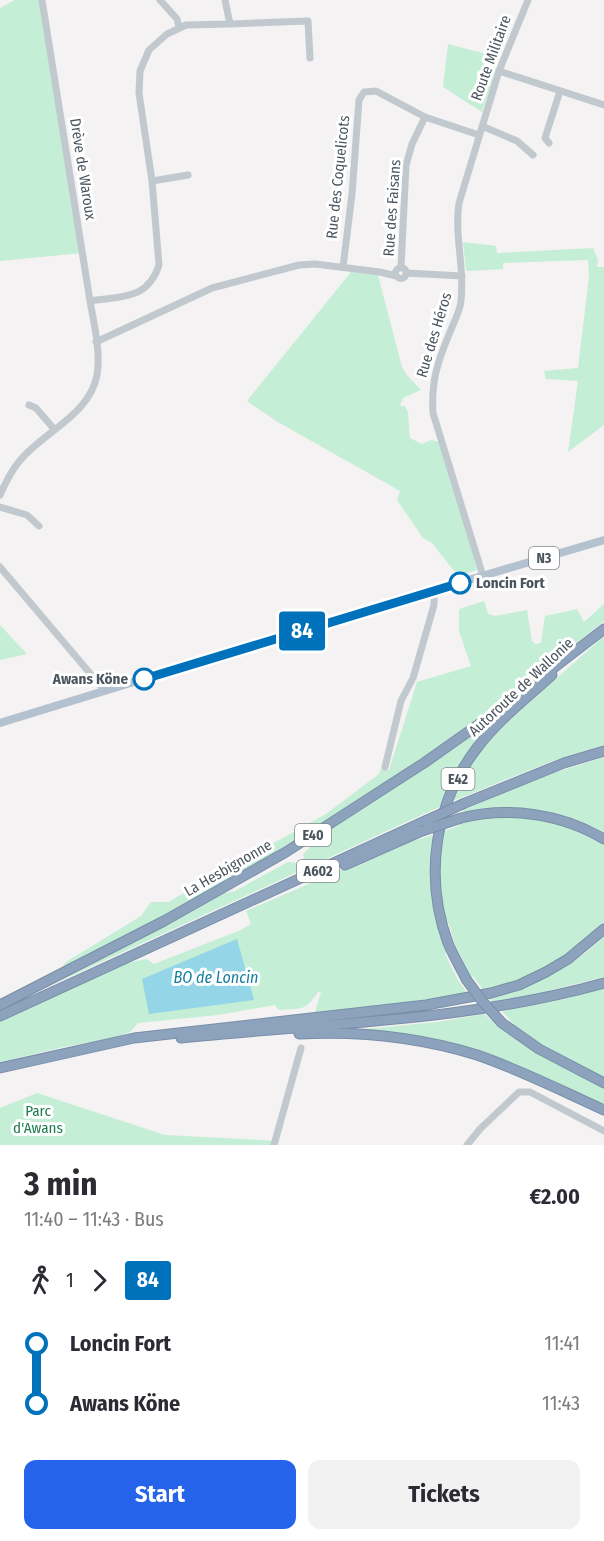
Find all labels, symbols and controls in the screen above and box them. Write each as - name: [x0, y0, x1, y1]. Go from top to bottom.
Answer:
- street label: Route Militaire: [467, 13, 515, 103]
- street label: Rue des Coquelicots: [323, 114, 353, 240]
- street label: Drève de Waroux: [66, 117, 100, 222]
- street label: Rue des Faisans: [380, 159, 404, 257]
- street label: Rue des Héros: [413, 290, 455, 380]
- road number: N3: [529, 547, 559, 569]
- marker: Loncin Fort: [449, 572, 471, 594]
- place label: Loncin Fort: [476, 574, 546, 592]
- line badge: 84: [275, 612, 329, 650]
- text: 84: [291, 618, 313, 644]
- street label: Autoroute de Wallonie: [465, 634, 577, 740]
- marker: Awans Köne: [133, 668, 155, 690]
- place label: Awans Köne: [52, 670, 128, 688]
- road number: E42: [442, 768, 474, 790]
- road number: E40: [295, 824, 331, 846]
- street label: La Hesbignonne: [181, 836, 275, 900]
- road number: A602: [297, 860, 339, 882]
- water label: BO de Loncin: [174, 968, 258, 987]
- park label: Parc d'Awans: [13, 1102, 63, 1137]
- text: 3 min: [24, 1164, 98, 1204]
- text: €2.00: [529, 1183, 580, 1210]
- text: 11:40 – 11:43 · Bus: [24, 1207, 164, 1231]
- icon: walk: [24, 1264, 57, 1297]
- icon: forward: [83, 1264, 116, 1297]
- text: 84: [137, 1267, 159, 1293]
- text: 1: [66, 1268, 74, 1292]
- text: Loncin Fort: [70, 1330, 171, 1357]
- text: 11:41: [544, 1331, 580, 1355]
- text: Awans Köne: [70, 1390, 180, 1417]
- text: 11:43: [542, 1391, 580, 1415]
- button: Start: [24, 1460, 296, 1529]
- button: Tickets: [308, 1460, 580, 1529]

